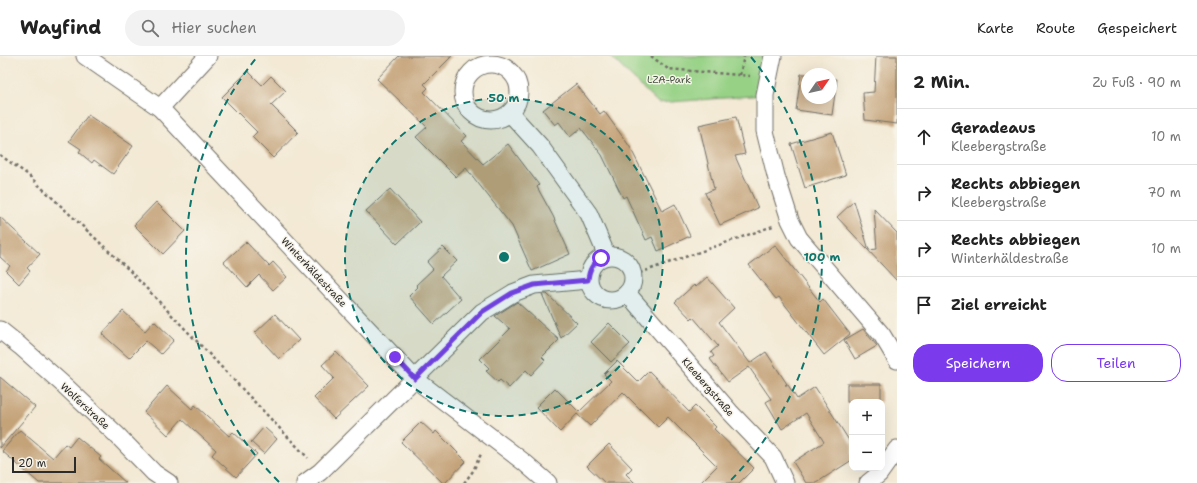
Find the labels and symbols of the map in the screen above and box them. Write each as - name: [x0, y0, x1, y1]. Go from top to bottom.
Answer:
- north arrow: [801, 68, 837, 104]
- park label: LZA-Park: [647, 73, 691, 86]
- text: 50 m: [489, 90, 520, 106]
- street label: Winterhäldestraße: [278, 234, 350, 310]
- route start: [592, 249, 610, 267]
- text: 100 m: [804, 249, 841, 265]
- centre of rings: [497, 250, 511, 264]
- route end: [386, 348, 404, 366]
- street label: Kleebergstraße: [679, 355, 737, 419]
- street label: Wolferstraße: [58, 380, 113, 432]
- scale bar: [12, 455, 76, 474]

